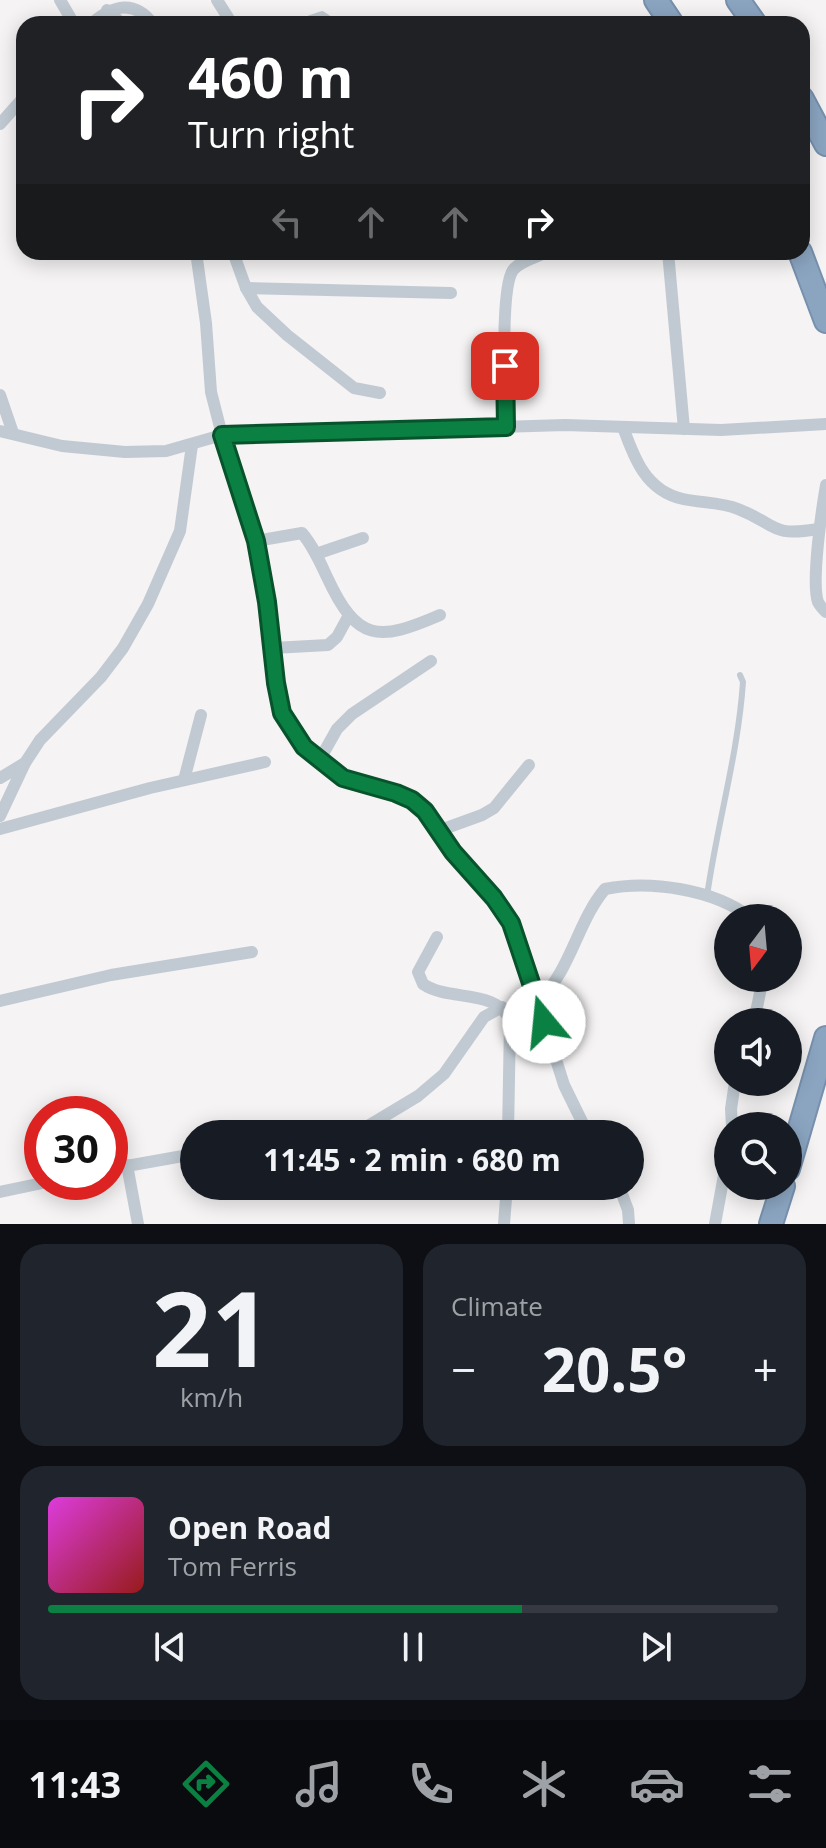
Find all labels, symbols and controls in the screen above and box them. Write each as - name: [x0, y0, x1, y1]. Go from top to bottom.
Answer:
- text: 460 m: [188, 38, 354, 114]
- icon: right: [56, 48, 160, 152]
- text: Turn right: [188, 110, 354, 159]
- icon: left: [265, 200, 309, 244]
- icon: ahead: [349, 200, 393, 244]
- icon: ahead: [433, 200, 477, 244]
- icon: right: [517, 200, 561, 244]
- pin: [471, 332, 539, 400]
- icon: arrive: [483, 344, 527, 388]
- north arrow: [714, 904, 802, 992]
- map controls: [714, 904, 802, 1200]
- position arrow: [502, 980, 586, 1064]
- button: sound: [714, 1008, 802, 1096]
- speed limit sign: 30: [24, 1096, 128, 1200]
- button: search: [714, 1112, 802, 1200]
- text: 11:45 · 2 min · 680 m: [263, 1139, 561, 1180]
- text: 21: [152, 1256, 271, 1397]
- text: Climate: [451, 1288, 543, 1324]
- text: 20.5°: [542, 1328, 687, 1410]
- text: −: [451, 1339, 476, 1399]
- text: +: [753, 1339, 778, 1399]
- text: km/h: [180, 1379, 243, 1415]
- text: Open Road: [168, 1507, 332, 1548]
- text: Tom Ferris: [168, 1548, 297, 1584]
- icon: previous: [148, 1625, 192, 1669]
- icon: pause: [391, 1625, 435, 1669]
- icon: next: [634, 1625, 678, 1669]
- icon: directions: [178, 1756, 234, 1812]
- icon: music: [291, 1756, 347, 1812]
- icon: phone: [403, 1756, 459, 1812]
- icon: climate: [516, 1756, 572, 1812]
- icon: car: [629, 1756, 685, 1812]
- icon: filters: [742, 1756, 798, 1812]
- text: 11:43: [28, 1760, 121, 1809]

